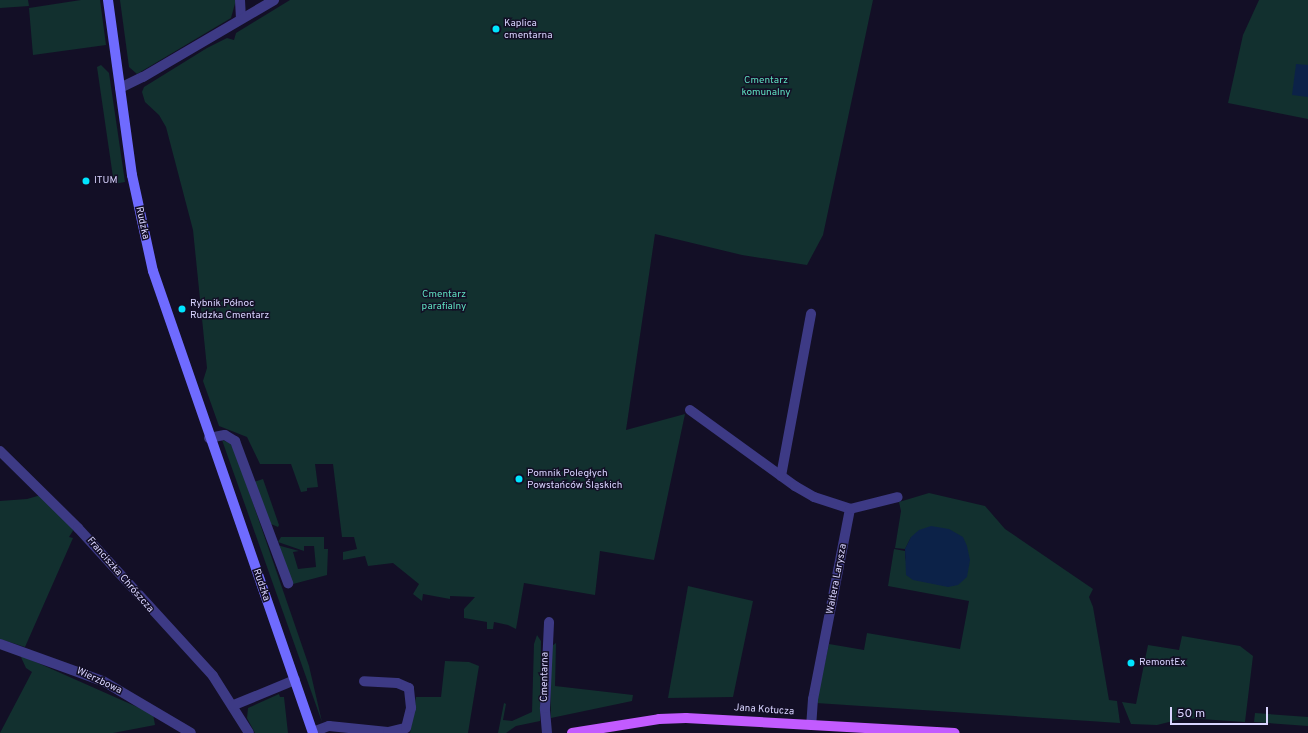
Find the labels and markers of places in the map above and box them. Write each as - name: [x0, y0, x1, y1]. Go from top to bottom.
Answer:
- place label: Kaplica cmentarna: [504, 17, 552, 40]
- marker: Kaplica cmentarna: [491, 24, 501, 34]
- place label: ITUM: [94, 175, 118, 187]
- marker: ITUM: [81, 176, 91, 186]
- place label: Rybnik Północ Rudzka Cmentarz: [190, 297, 269, 320]
- marker: Rybnik Północ Rudzka Cmentarz: [177, 304, 187, 314]
- place label: Pomnik Poległych Powstańców Śląskich: [527, 467, 622, 490]
- marker: Pomnik Poległych Powstańców Śląskich: [514, 474, 524, 484]
- place label: RemontEx: [1139, 657, 1185, 669]
- marker: RemontEx: [1126, 658, 1136, 668]

